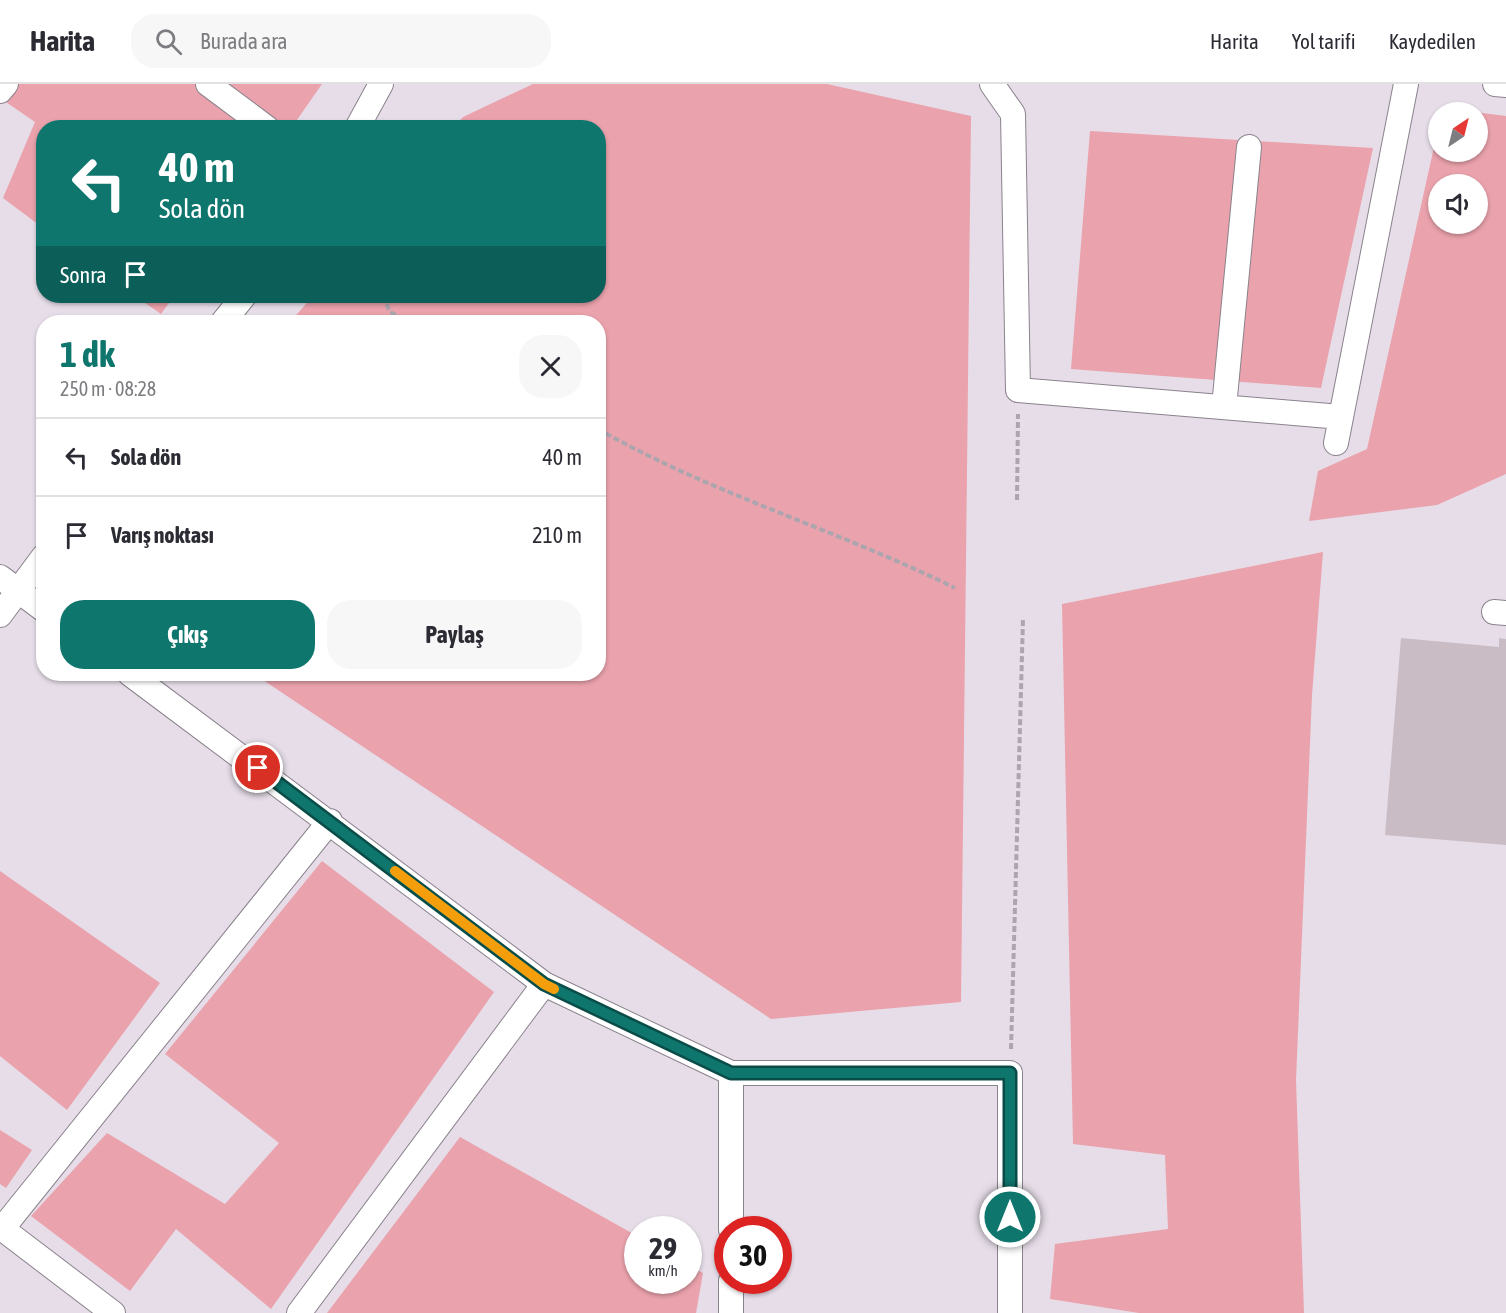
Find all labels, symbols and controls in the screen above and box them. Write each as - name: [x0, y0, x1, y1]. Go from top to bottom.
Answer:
- search box: [131, 14, 551, 68]
- text: Harita: [30, 25, 95, 57]
- icon: search: [152, 25, 185, 58]
- text: Burada ara: [200, 28, 288, 54]
- text: Harita: [1210, 29, 1259, 53]
- text: Yol tarifi: [1292, 29, 1356, 53]
- text: Kaydedilen: [1389, 29, 1476, 53]
- north arrow: [1428, 102, 1488, 162]
- map controls: [1428, 102, 1488, 234]
- text: 40 m: [159, 143, 234, 191]
- icon: left: [60, 144, 138, 222]
- button: sound: [1428, 174, 1488, 234]
- text: Sola dön: [159, 193, 245, 224]
- icon: arrive: [119, 258, 152, 291]
- text: Sonra: [60, 262, 107, 288]
- text: 1 dk: [60, 333, 115, 375]
- button: close: [519, 335, 582, 398]
- text: 250 m · 08:28: [60, 377, 156, 400]
- icon: left: [60, 441, 93, 474]
- text: Sola dön: [111, 444, 181, 470]
- text: 40 m: [542, 444, 582, 470]
- icon: arrive: [60, 519, 93, 552]
- text: Varış noktası: [111, 522, 214, 548]
- text: 210 m: [532, 522, 582, 548]
- button: Çıkış: [60, 600, 315, 669]
- button: Paylaş: [327, 600, 582, 669]
- pin: [232, 742, 283, 793]
- icon: arrive: [241, 751, 274, 784]
- position arrow: [978, 1185, 1042, 1249]
- speed limit sign: 30: [714, 1216, 792, 1294]
- text: 29: [649, 1231, 677, 1265]
- text: km/h: [648, 1262, 678, 1279]

